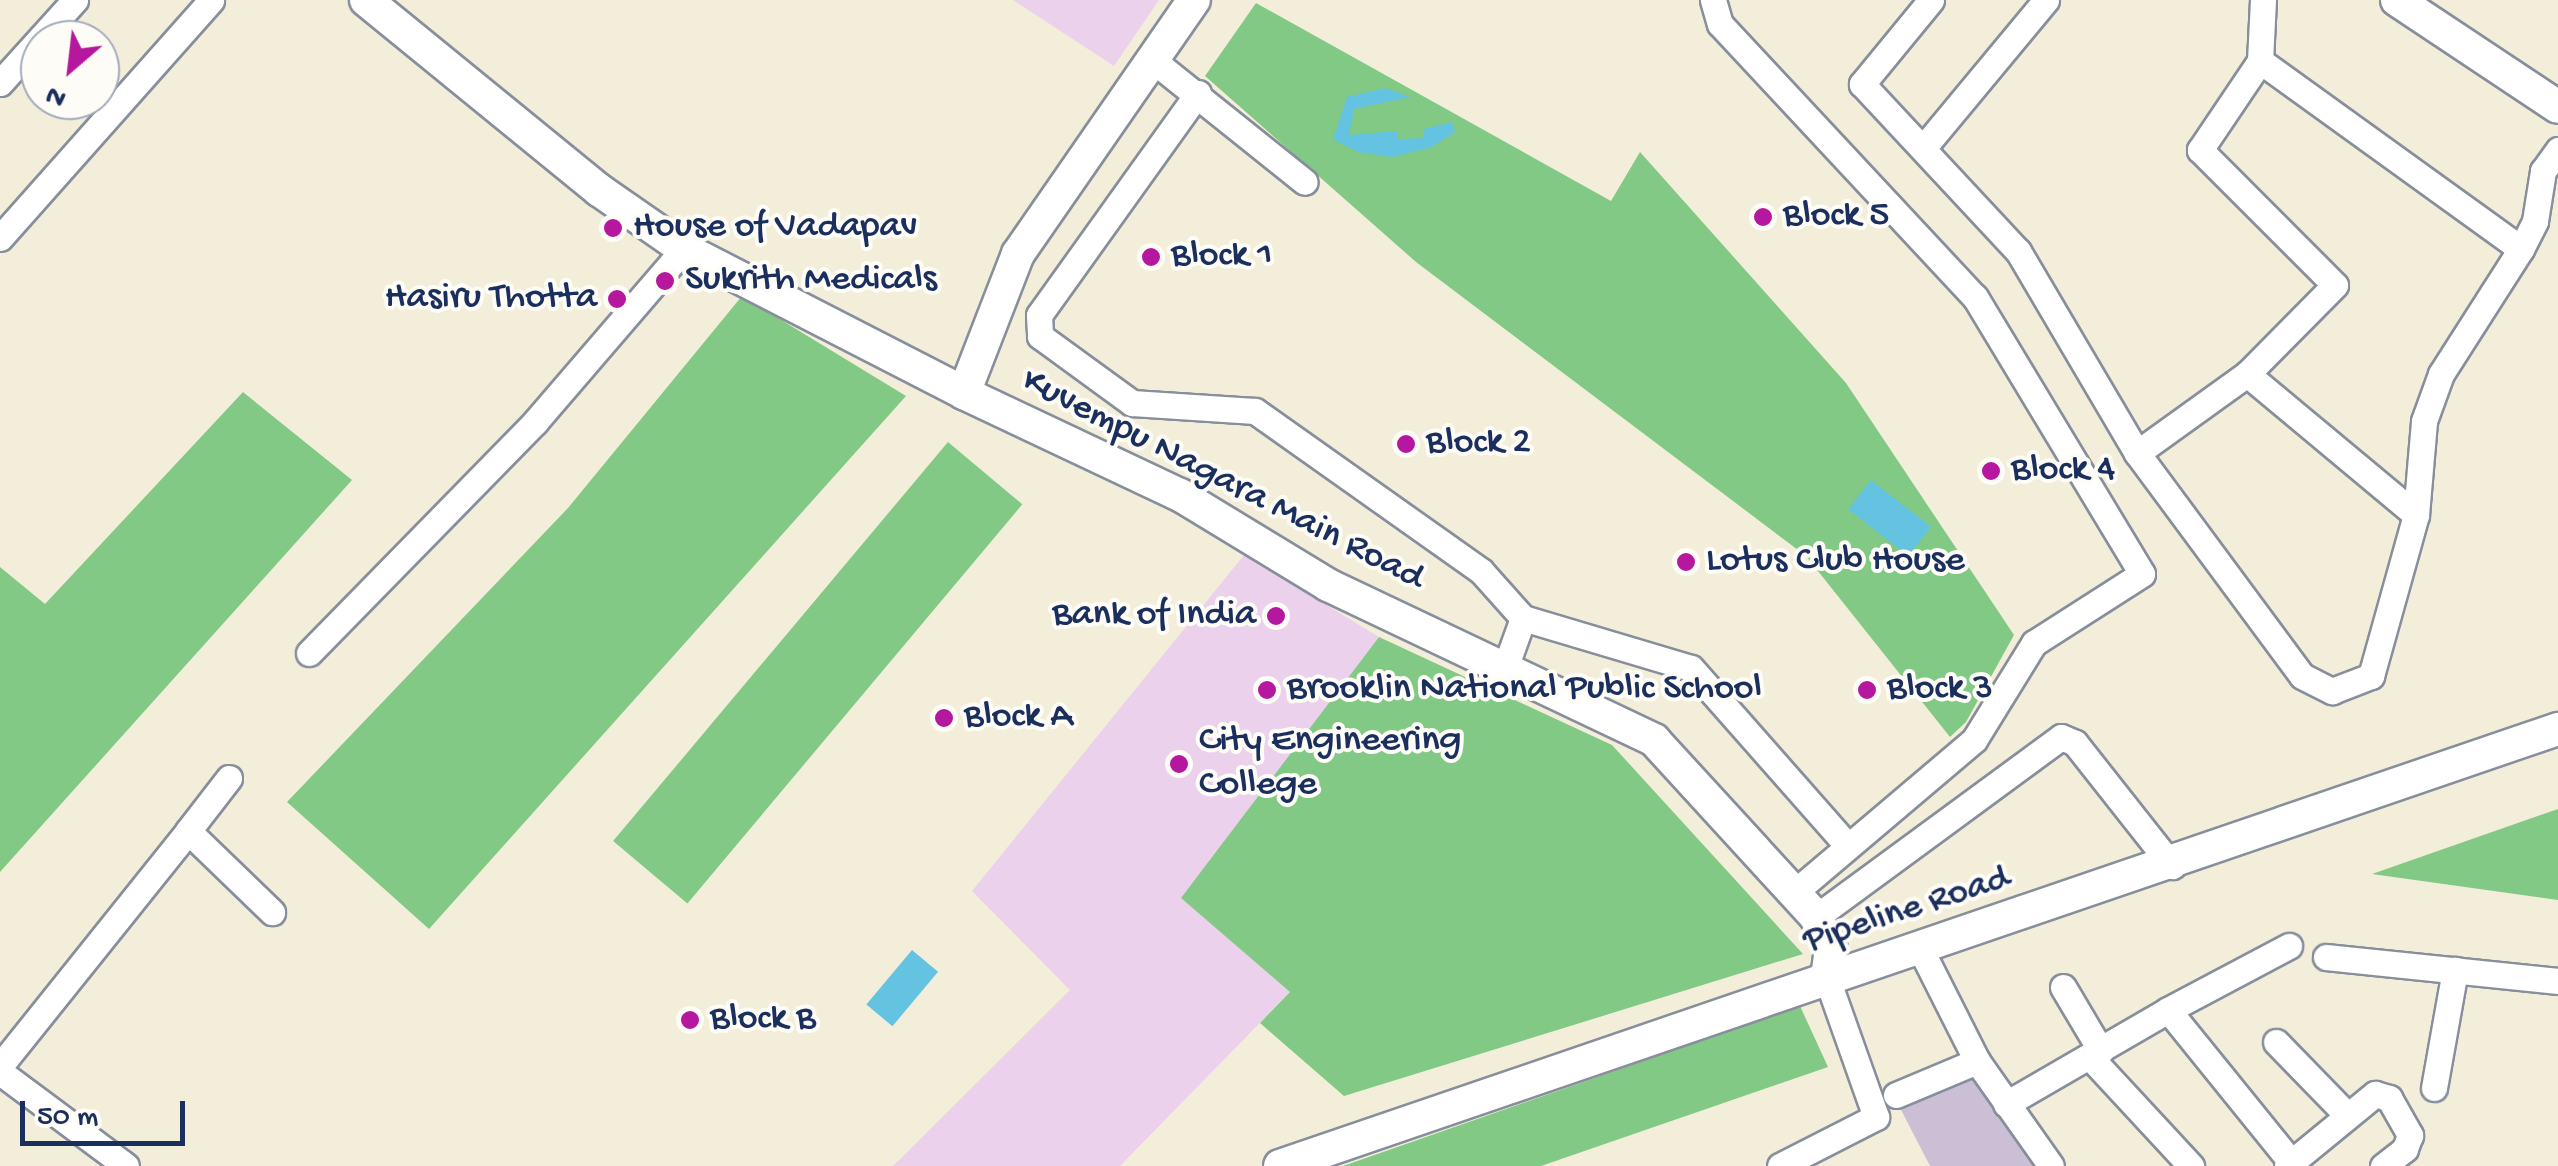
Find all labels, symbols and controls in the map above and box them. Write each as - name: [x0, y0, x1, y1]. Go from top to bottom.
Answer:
- north arrow: [20, 20, 120, 120]
- text: N: [41, 76, 72, 114]
- place label: Block 5: [1783, 194, 1889, 240]
- place label: House of Vadapav: [633, 205, 917, 251]
- marker: Block 5: [1752, 206, 1774, 228]
- marker: House of Vadapav: [602, 217, 624, 239]
- place label: Block 1: [1171, 234, 1273, 280]
- marker: Block 1: [1140, 246, 1162, 268]
- place label: Sukrith Medicals: [685, 258, 937, 304]
- marker: Sukrith Medicals: [654, 270, 676, 292]
- place label: Hasiru Thotta: [385, 276, 597, 322]
- marker: Hasiru Thotta: [606, 288, 628, 310]
- street label: Kuvempu Nagara Main Road: [1013, 360, 1431, 602]
- place label: Block 2: [1426, 421, 1531, 467]
- marker: Block 2: [1395, 433, 1417, 455]
- place label: Block 4: [2011, 448, 2115, 494]
- marker: Block 4: [1980, 460, 2002, 482]
- place label: Lotus Club House: [1706, 539, 1965, 585]
- marker: Lotus Club House: [1675, 551, 1697, 573]
- place label: Bank of India: [1052, 593, 1256, 639]
- marker: Bank of India: [1265, 605, 1287, 627]
- place label: Brooklin National Public School: [1287, 667, 1762, 713]
- place label: Block 3: [1887, 667, 1993, 713]
- marker: Brooklin National Public School: [1256, 679, 1278, 701]
- marker: Block 3: [1856, 679, 1878, 701]
- place label: Block A: [964, 695, 1073, 741]
- marker: Block A: [933, 707, 955, 729]
- place label: City Engineering College: [1199, 719, 1461, 808]
- marker: City Engineering College: [1168, 753, 1190, 775]
- street label: Pipeline Road: [1798, 856, 2016, 966]
- place label: Block B: [710, 997, 816, 1043]
- marker: Block B: [679, 1009, 701, 1031]
- scale bar: [25, 1081, 190, 1143]
- text: 50 m: [37, 1101, 98, 1136]

